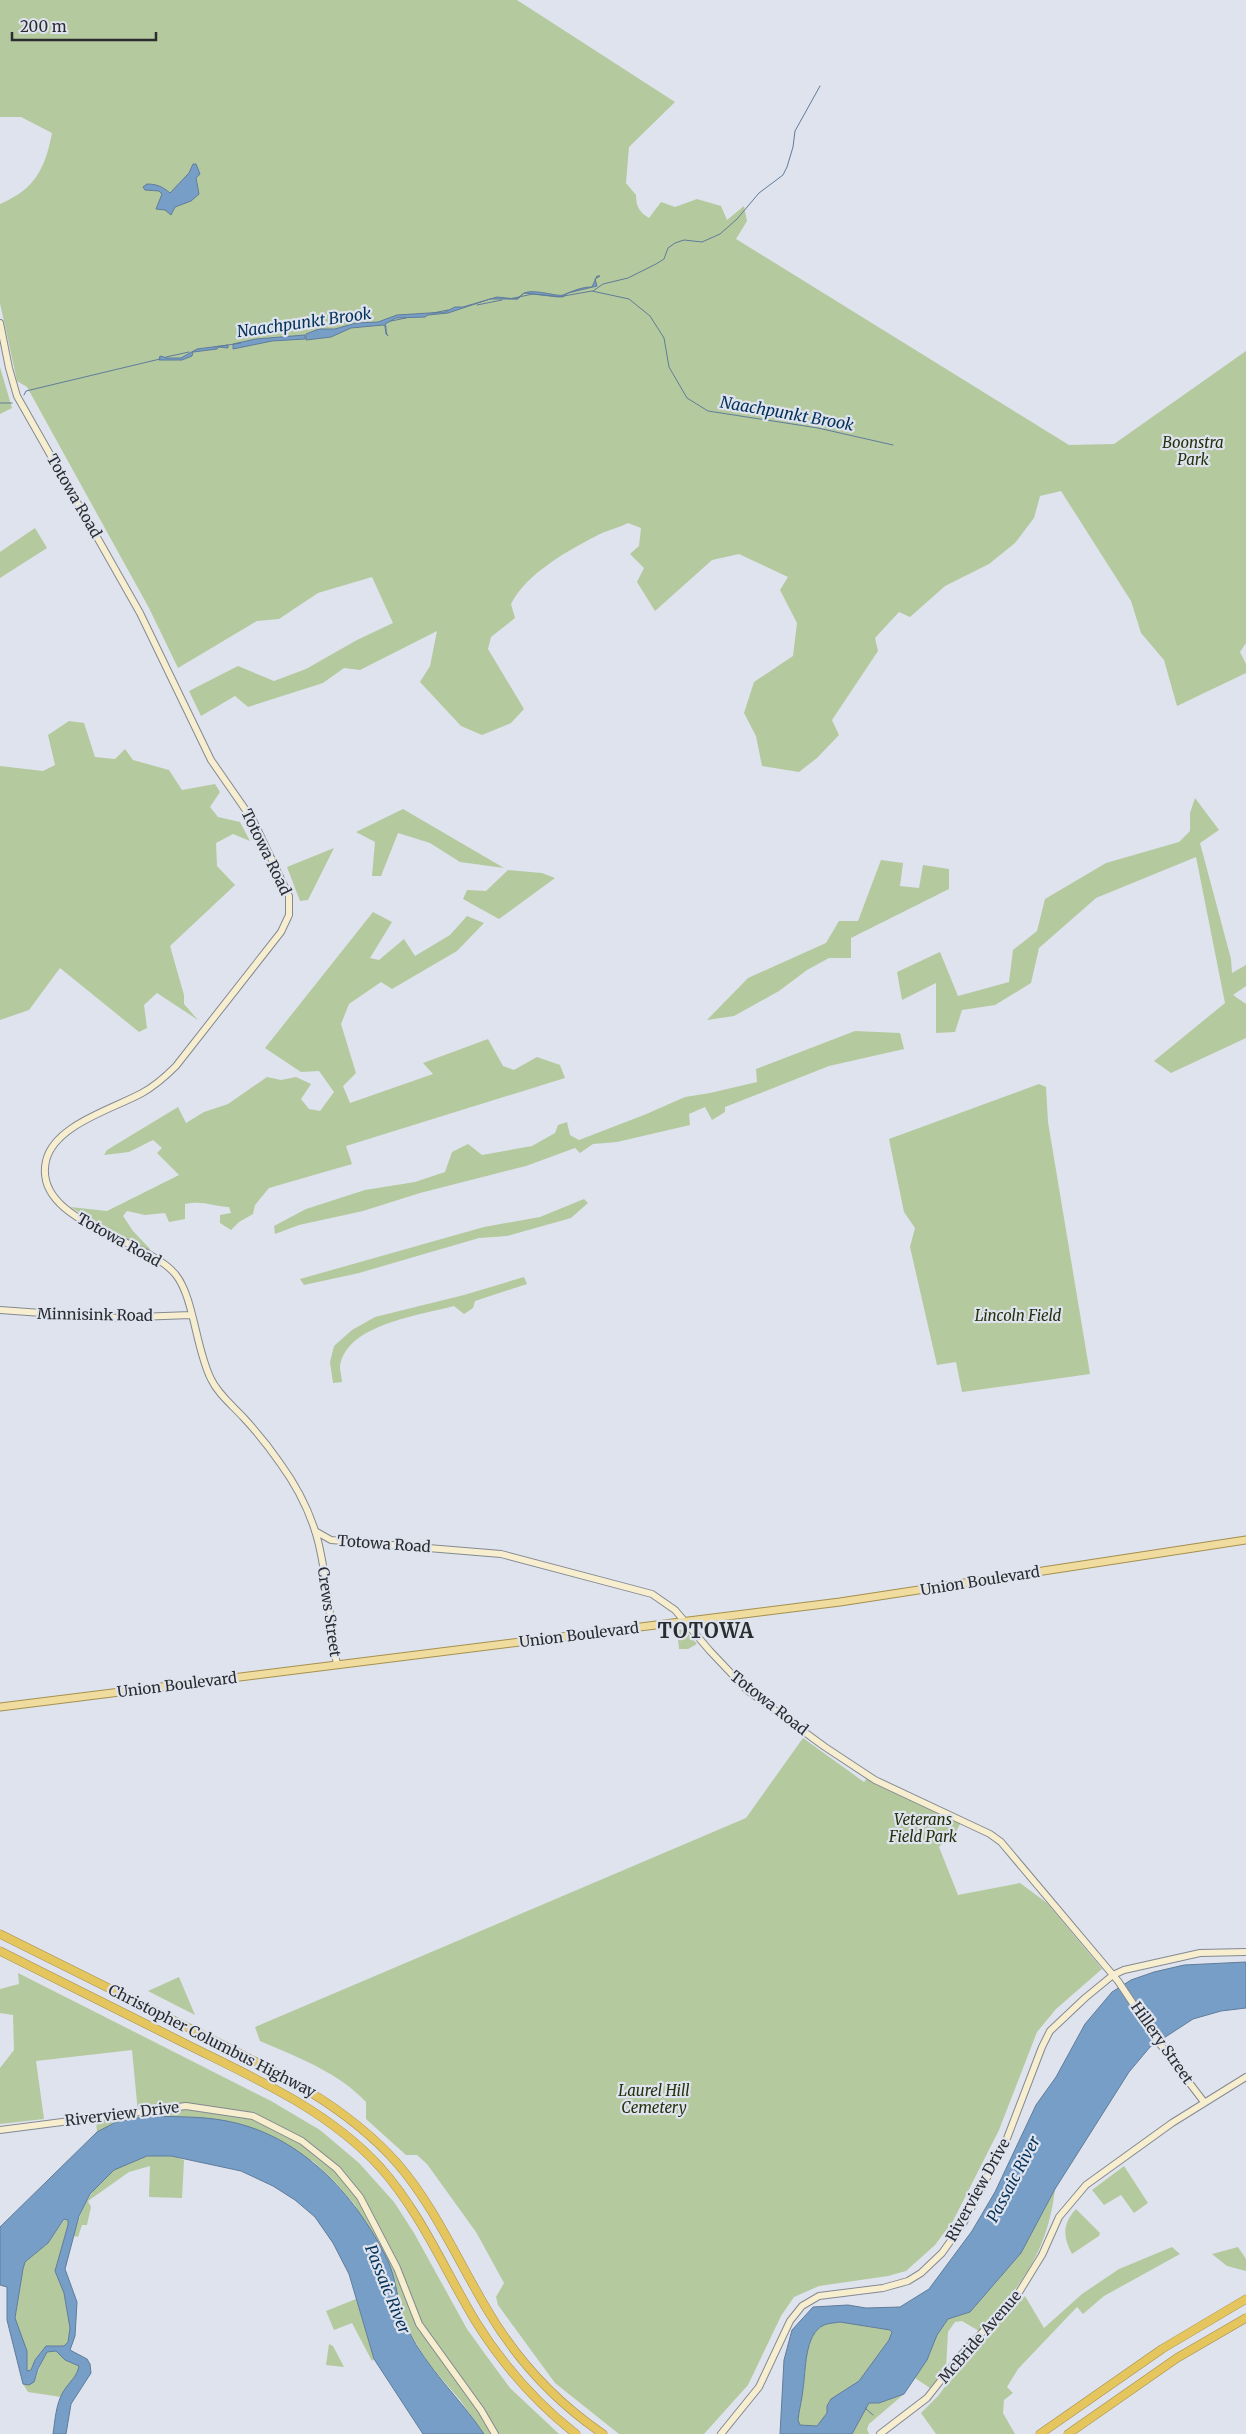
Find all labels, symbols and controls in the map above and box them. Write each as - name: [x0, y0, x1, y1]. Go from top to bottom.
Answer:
- scale bar: [12, 10, 156, 42]
- text: 200 m: [20, 17, 67, 36]
- water label: Naachpunkt Brook: [236, 303, 373, 341]
- water label: Naachpunkt Brook: [719, 391, 856, 435]
- park label: Boonstra Park: [1162, 433, 1224, 469]
- street label: Totowa Road: [43, 450, 106, 541]
- street label: Totowa Road: [237, 806, 296, 898]
- street label: Totowa Road: [74, 1209, 165, 1271]
- street label: Minnisink Road: [37, 1304, 153, 1325]
- park label: Lincoln Field: [975, 1306, 1062, 1325]
- street label: Totowa Road: [337, 1531, 431, 1556]
- street label: Union Boulevard: [919, 1562, 1041, 1599]
- street label: Crews Street: [314, 1566, 345, 1658]
- street label: Union Boulevard: [518, 1618, 640, 1651]
- district label: TOTOWA: [658, 1618, 754, 1643]
- street label: Totowa Road: [727, 1666, 812, 1739]
- street label: Union Boulevard: [116, 1668, 238, 1701]
- park label: Veterans Field Park: [888, 1810, 958, 1846]
- street label: Christopher Columbus Highway: [105, 1980, 319, 2101]
- street label: Hillery Street: [1127, 1998, 1198, 2088]
- park label: Laurel Hill Cemetery: [618, 2081, 690, 2117]
- street label: Riverview Drive: [64, 2097, 180, 2130]
- water label: Passaic River: [982, 2132, 1044, 2225]
- street label: Riverview Drive: [941, 2135, 1014, 2245]
- water label: Passaic River: [361, 2241, 415, 2337]
- street label: McBride Avenue: [934, 2286, 1025, 2387]

